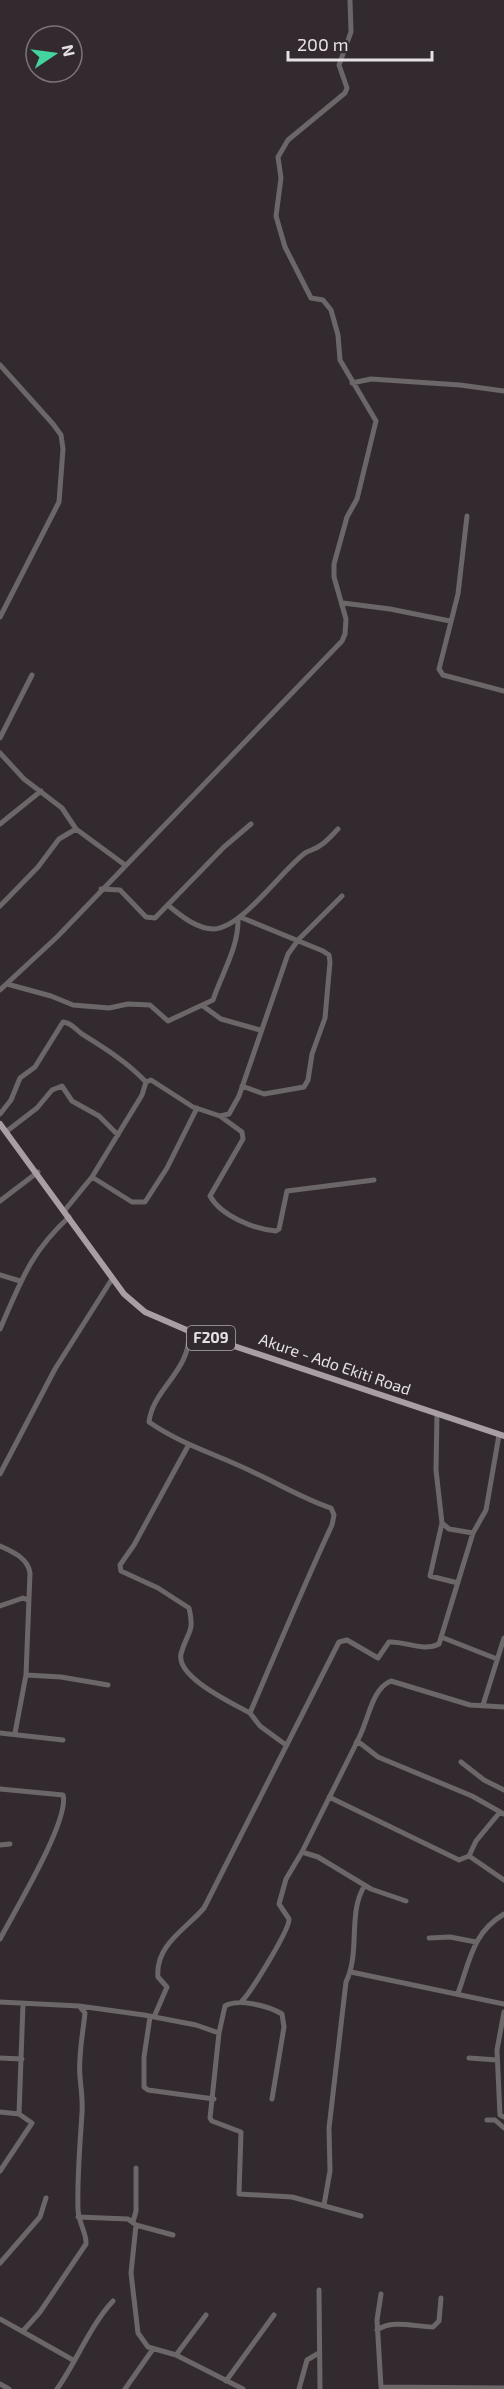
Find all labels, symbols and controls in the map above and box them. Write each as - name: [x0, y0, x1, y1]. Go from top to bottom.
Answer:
- north arrow: [24, 24, 84, 84]
- scale bar: [288, 24, 432, 62]
- text: 200 m: [297, 33, 349, 55]
- text: N: [59, 43, 80, 58]
- road number: F209: [187, 1326, 235, 1350]
- street label: Akure - Ado Ekiti Road: [257, 1329, 414, 1398]

